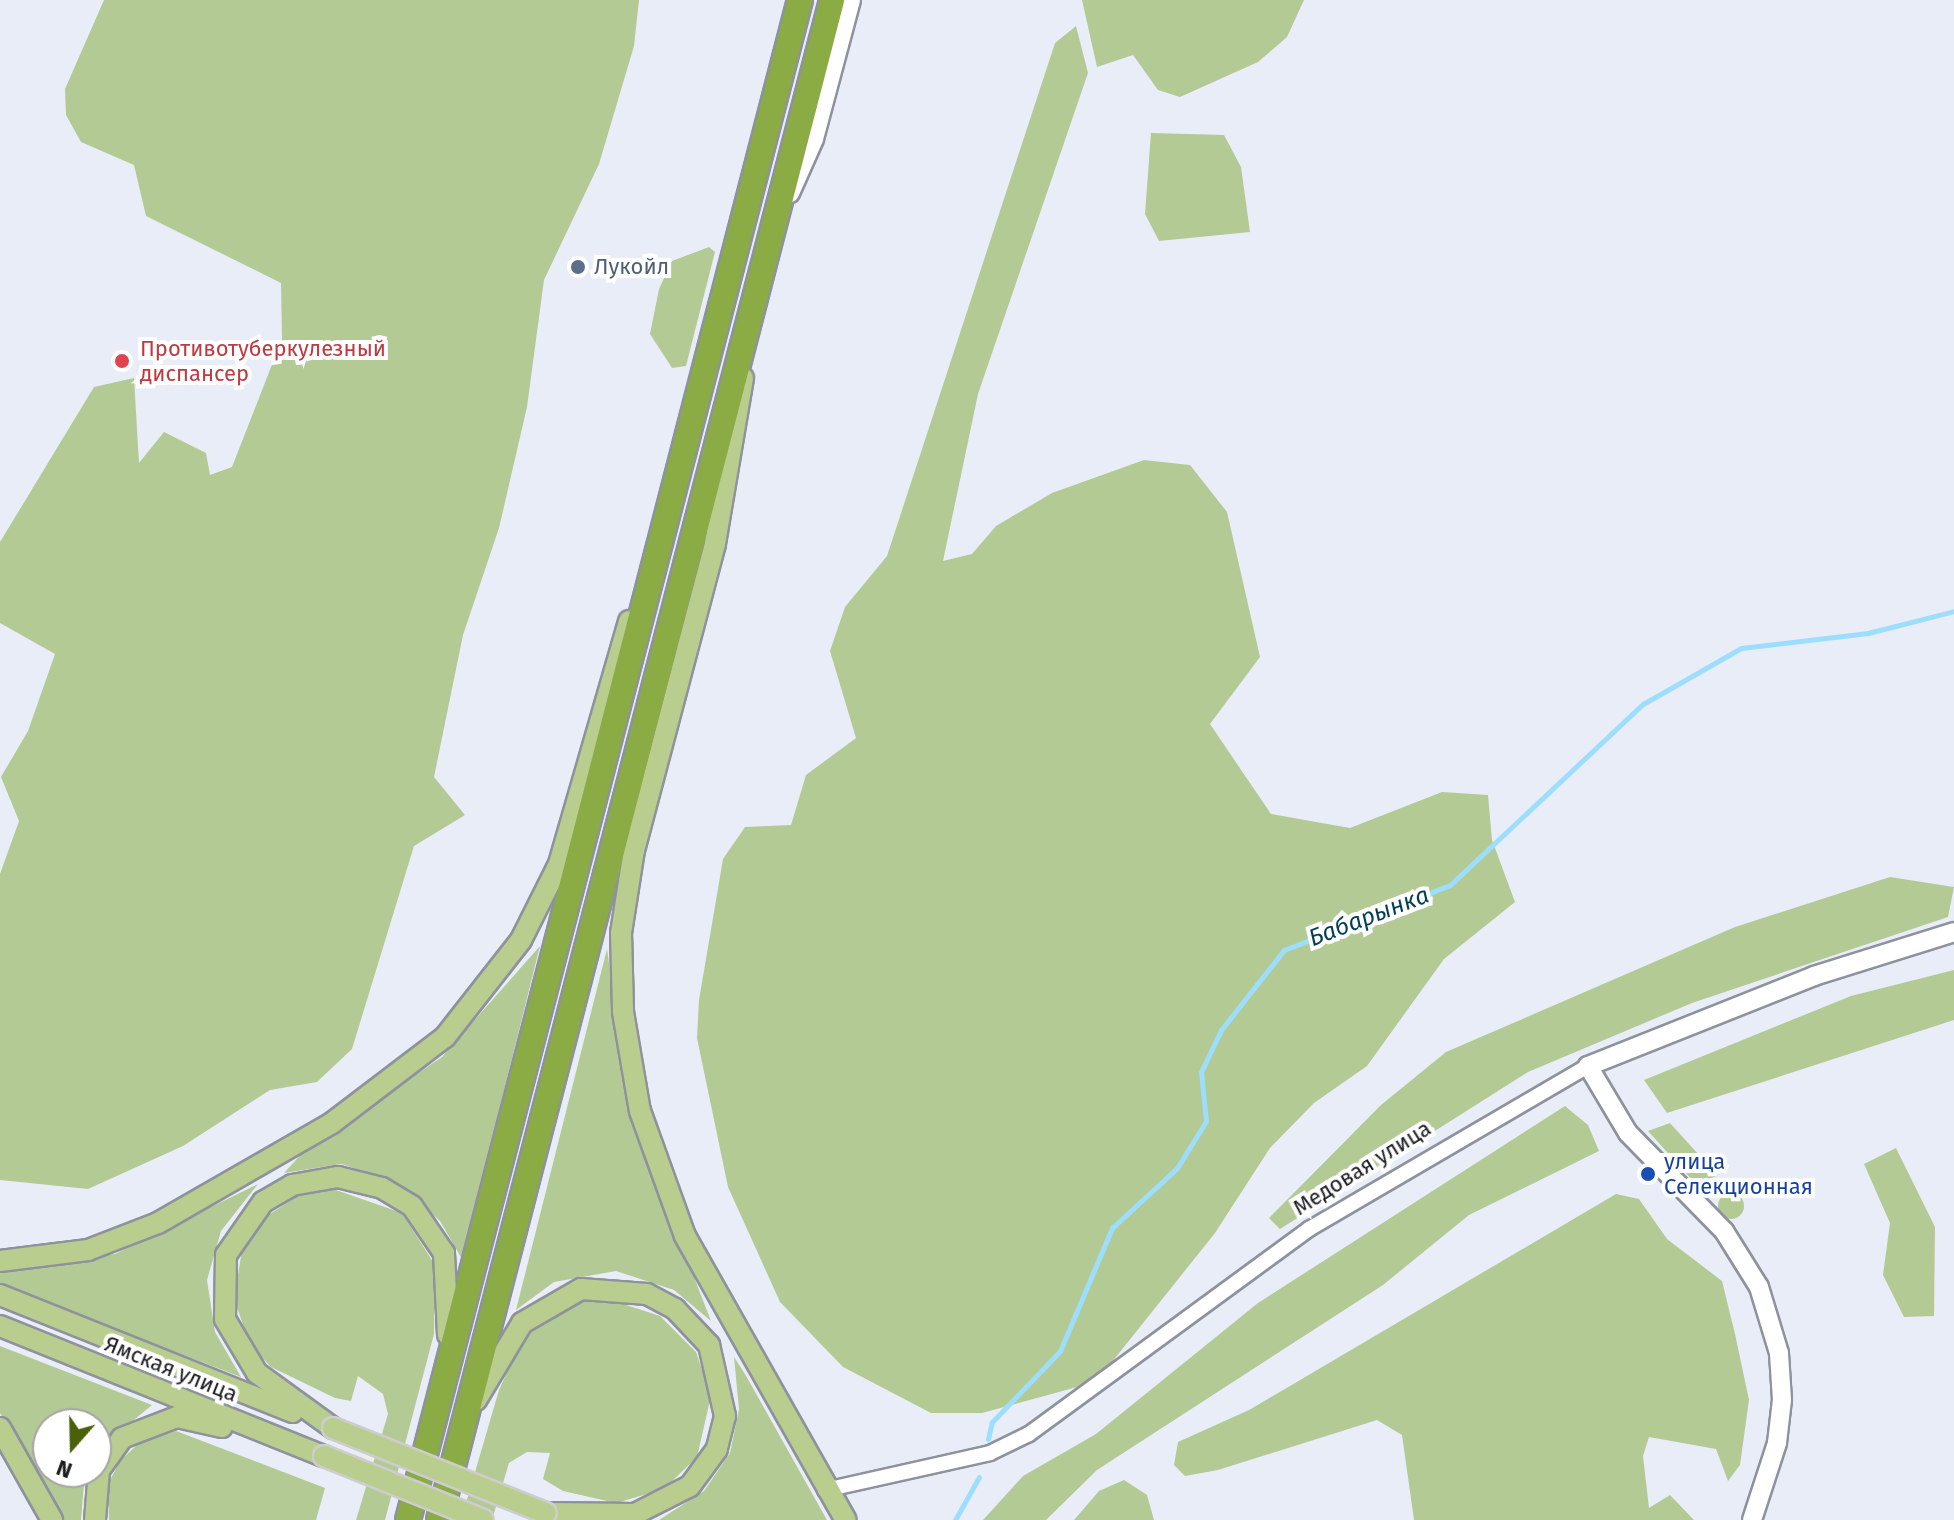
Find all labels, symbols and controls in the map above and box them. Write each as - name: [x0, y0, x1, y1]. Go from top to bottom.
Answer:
- place label: Лукойл: [594, 254, 669, 280]
- marker: Лукойл: [569, 258, 587, 276]
- place label: Противотуберкулезный диспансер: [140, 335, 386, 386]
- marker: Противотуберкулезный диспансер: [111, 350, 133, 372]
- water label: Бабарынка: [1305, 881, 1433, 953]
- street label: Медовая улица: [1288, 1115, 1436, 1221]
- place label: улица Селекционная: [1664, 1148, 1813, 1200]
- marker: улица Селекционная: [1639, 1165, 1657, 1183]
- street label: Ямская улица: [101, 1330, 241, 1408]
- north arrow: [32, 1408, 112, 1488]
- text: N: [53, 1454, 76, 1484]

